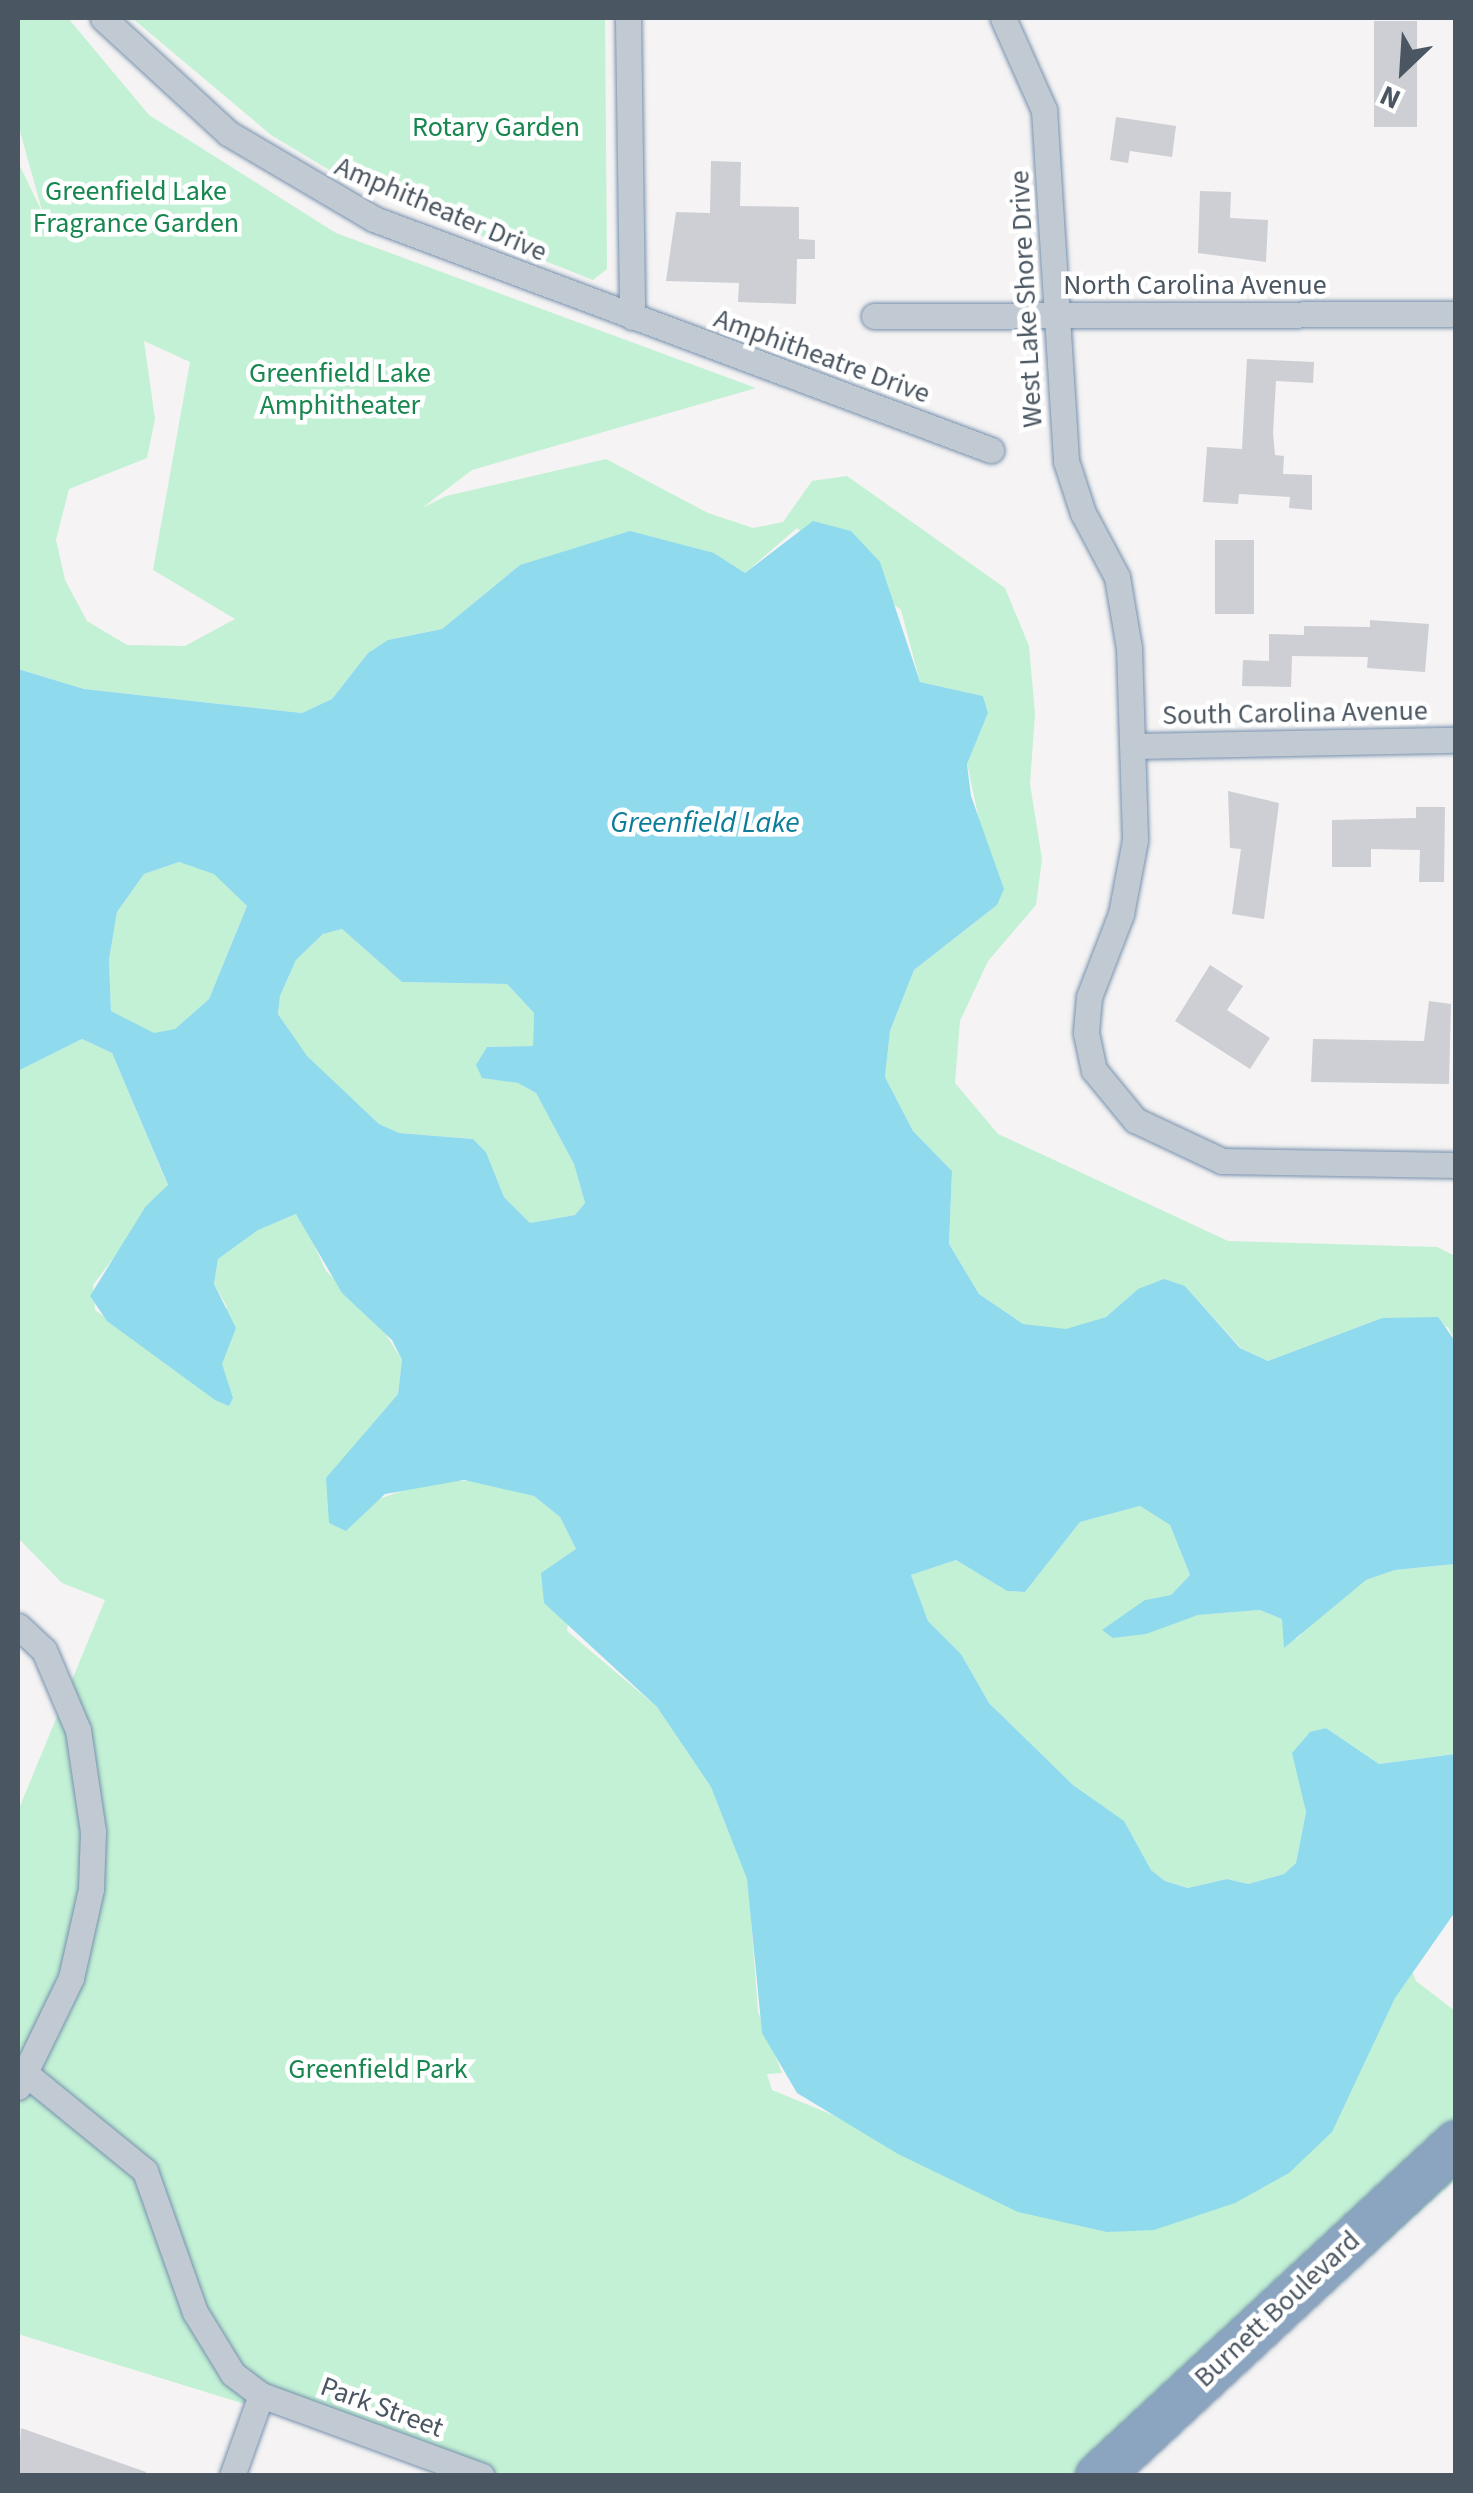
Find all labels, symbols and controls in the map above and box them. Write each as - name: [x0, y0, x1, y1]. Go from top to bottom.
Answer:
- north arrow: [1353, 20, 1453, 120]
- text: N: [1373, 75, 1407, 119]
- park label: Rotary Garden: [412, 110, 580, 144]
- street label: Amphitheater Drive: [330, 149, 552, 269]
- street label: West Lake Shore Drive: [1002, 169, 1050, 429]
- park label: Greenfield Lake Fragrance Garden: [33, 174, 239, 240]
- street label: North Carolina Avenue: [1063, 268, 1327, 302]
- street label: Amphitheatre Drive: [710, 301, 934, 411]
- park label: Greenfield Lake Amphitheater: [249, 356, 431, 422]
- street label: South Carolina Avenue: [1162, 694, 1428, 732]
- water label: Greenfield Lake: [610, 805, 800, 841]
- park label: Greenfield Park: [288, 2052, 468, 2086]
- street label: Burnett Boulevard: [1187, 2224, 1367, 2394]
- street label: Park Street: [316, 2369, 448, 2445]

